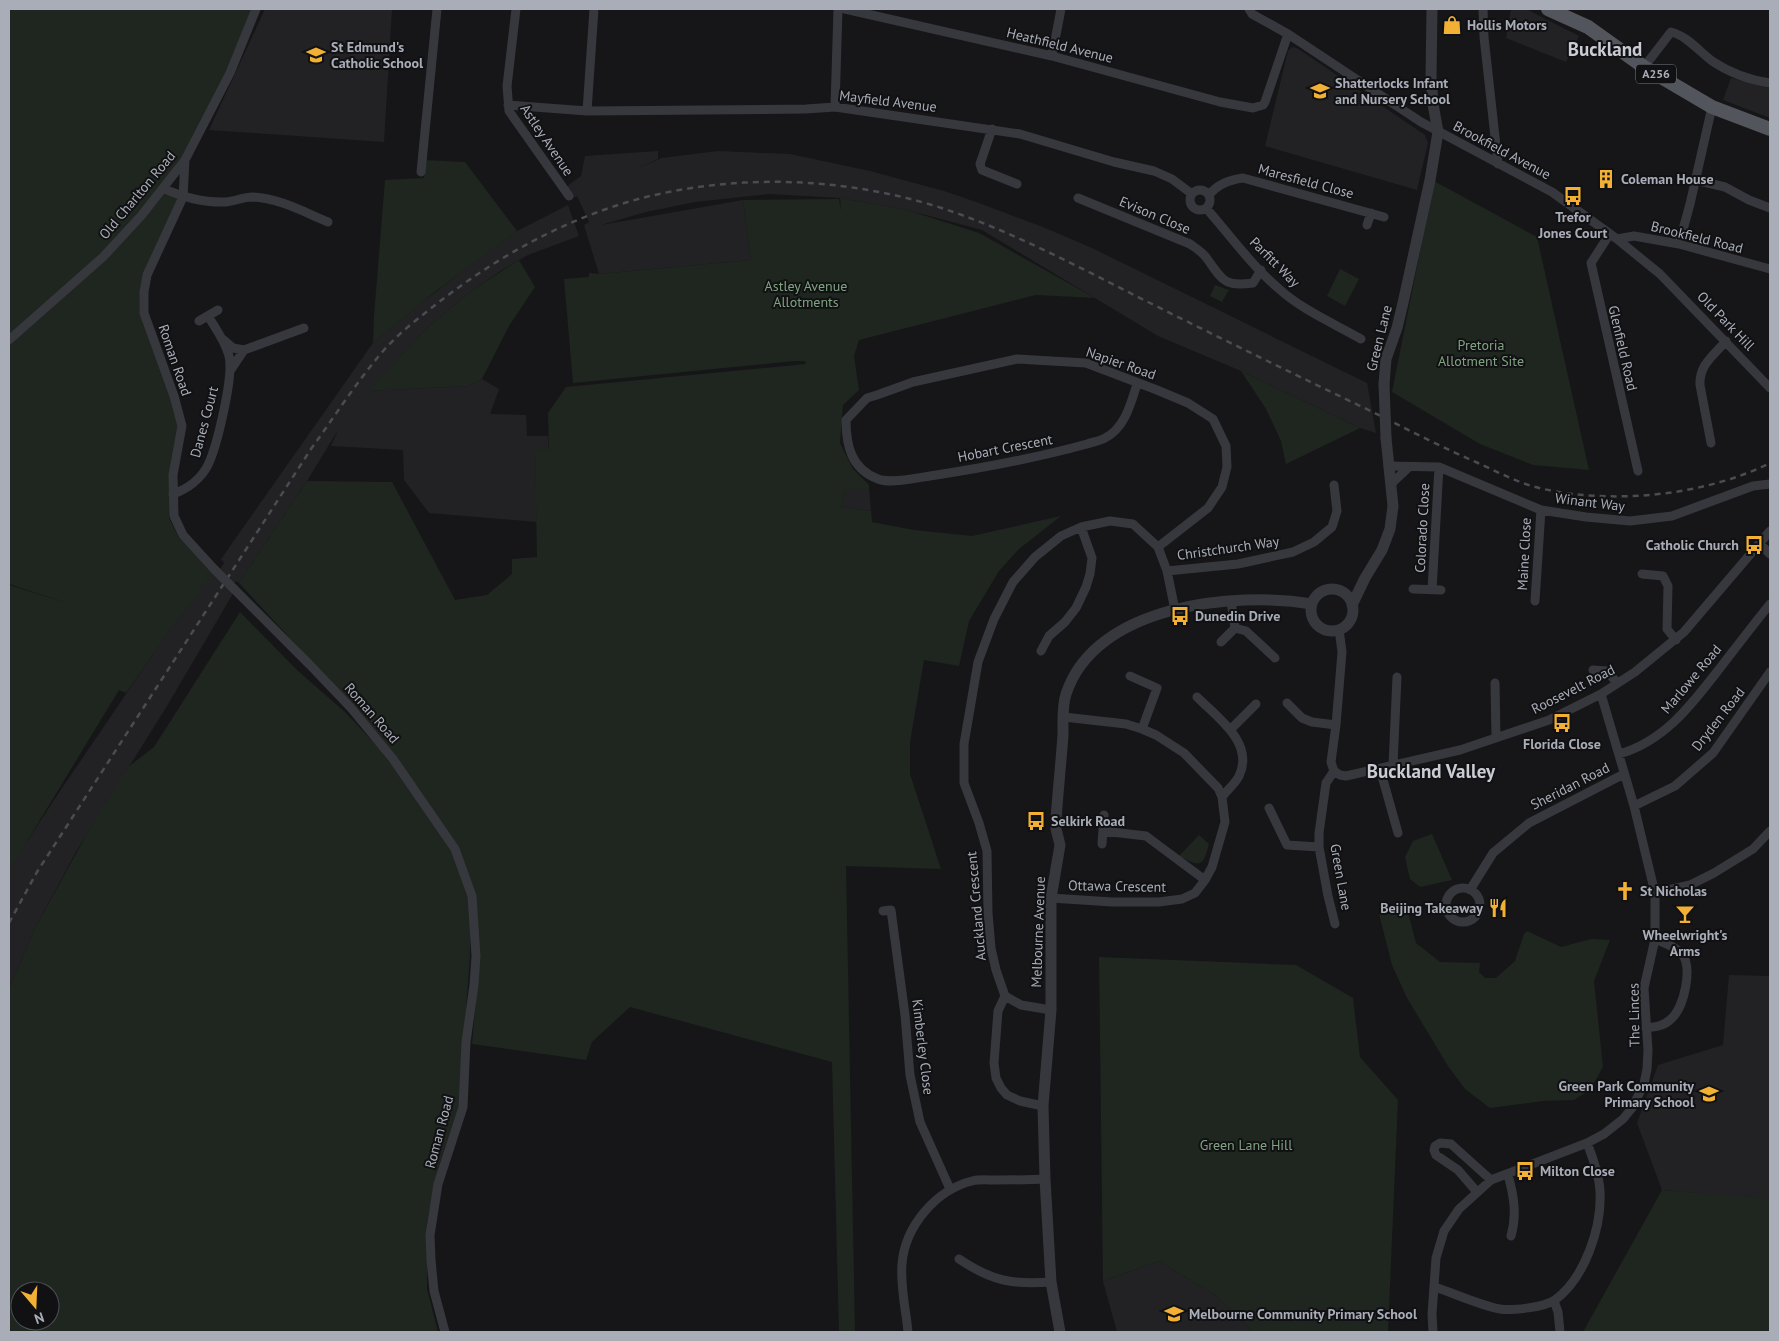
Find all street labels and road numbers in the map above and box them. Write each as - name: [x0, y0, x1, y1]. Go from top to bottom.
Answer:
- street label: Heathfield Avenue: [1005, 23, 1115, 67]
- road number: A256: [1636, 64, 1676, 84]
- street label: Mayfield Avenue: [838, 86, 938, 116]
- street label: Astley Avenue: [516, 101, 578, 179]
- street label: Brookfield Avenue: [1450, 117, 1554, 183]
- street label: Old Charlton Road: [95, 147, 179, 243]
- street label: Maresfield Close: [1256, 160, 1356, 202]
- street label: Evison Close: [1117, 192, 1193, 238]
- street label: Brookfield Road: [1649, 217, 1745, 257]
- street label: Parfitt Way: [1246, 233, 1304, 291]
- street label: Old Park Hill: [1693, 288, 1759, 354]
- street label: Green Lane: [1362, 303, 1396, 373]
- street label: Glenfield Road: [1604, 304, 1642, 392]
- street label: Roman Road: [154, 322, 196, 398]
- street label: Napier Road: [1084, 343, 1158, 383]
- street label: Danes Court: [186, 384, 222, 460]
- street label: Hobart Crescent: [956, 430, 1054, 466]
- street label: Colorado Close: [1411, 483, 1433, 573]
- street label: Winant Way: [1554, 489, 1626, 515]
- street label: Maine Close: [1513, 517, 1535, 591]
- street label: Christchurch Way: [1176, 532, 1281, 564]
- street label: Marlowe Road: [1657, 641, 1725, 717]
- street label: Roosevelt Road: [1528, 660, 1618, 718]
- street label: Roman Road: [341, 679, 403, 747]
- street label: Dryden Road: [1687, 683, 1749, 755]
- street label: Sheridan Road: [1527, 758, 1613, 814]
- street label: Green Lane: [1326, 842, 1356, 912]
- street label: Auckland Crescent: [962, 850, 990, 961]
- street label: Melbourne Avenue: [1027, 876, 1049, 988]
- street label: Ottawa Crescent: [1068, 876, 1166, 896]
- street label: The Linces: [1624, 983, 1644, 1047]
- street label: Kimberley Close: [908, 998, 938, 1096]
- street label: Roman Road: [421, 1094, 457, 1170]

